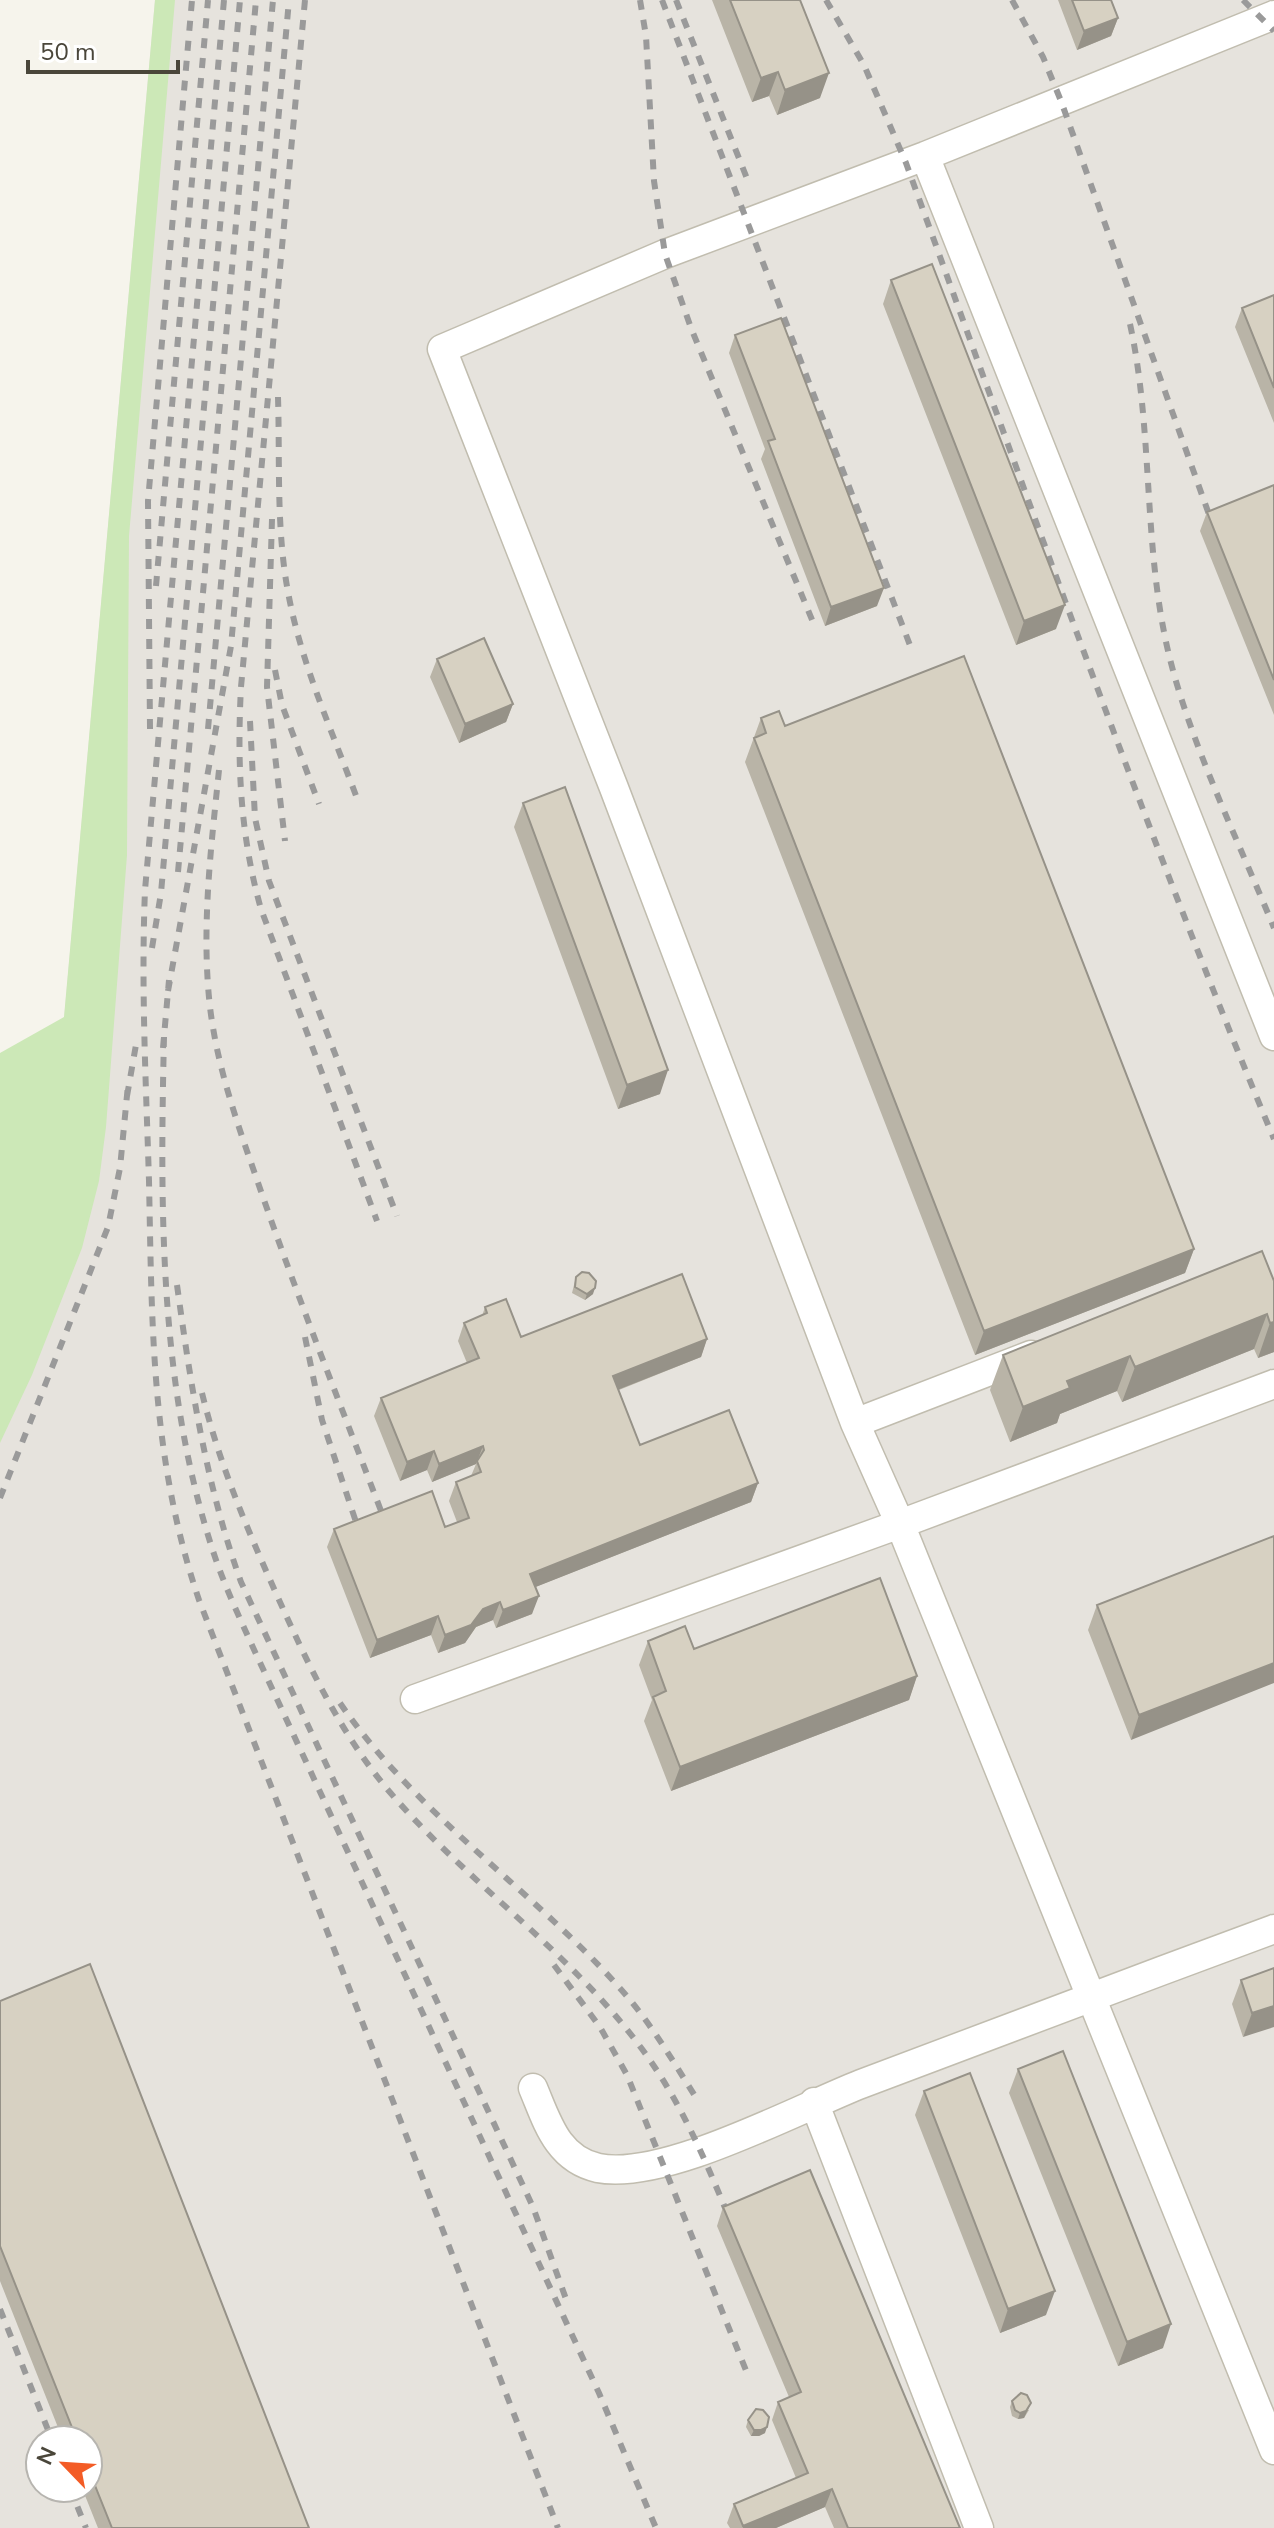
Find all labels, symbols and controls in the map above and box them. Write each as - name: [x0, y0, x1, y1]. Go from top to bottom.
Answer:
- scale bar: [28, 24, 178, 74]
- text: 50 m: [40, 36, 96, 68]
- north arrow: [24, 2424, 104, 2504]
- text: N: [30, 2442, 64, 2470]

